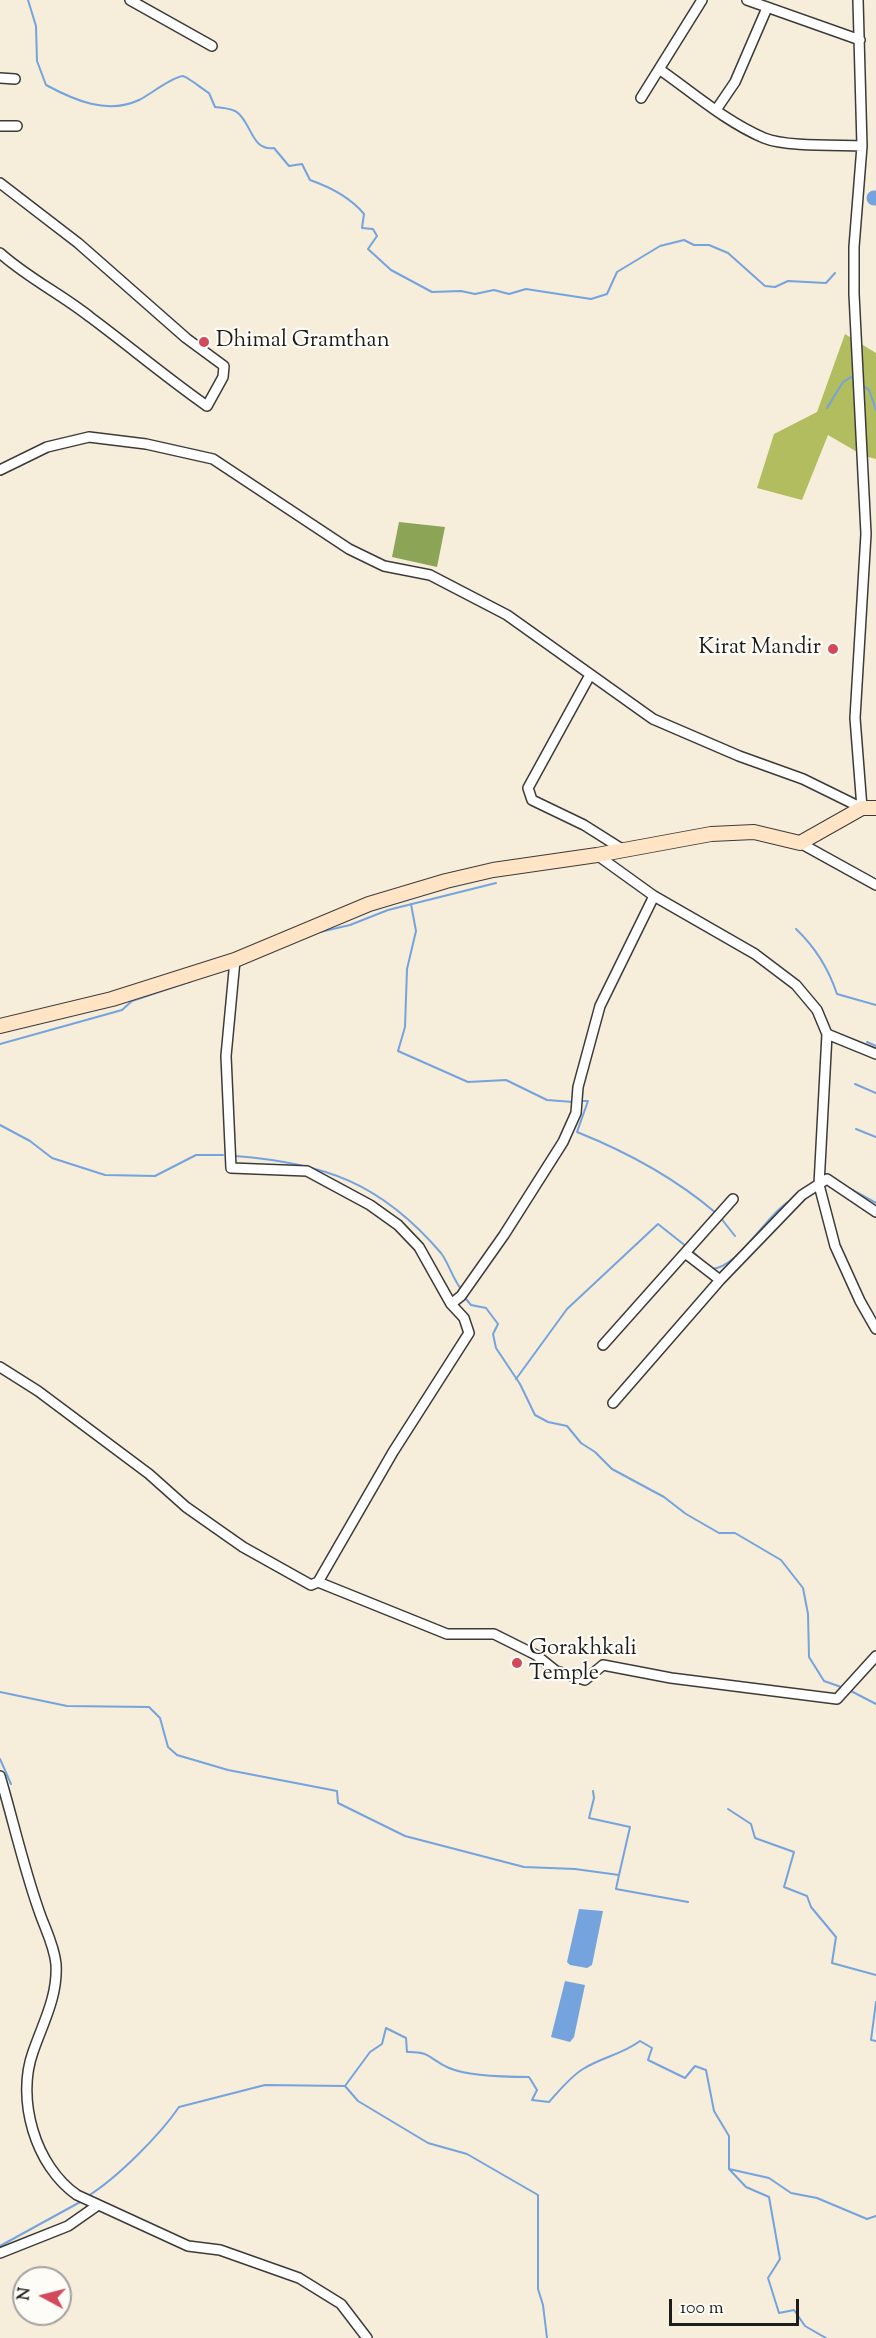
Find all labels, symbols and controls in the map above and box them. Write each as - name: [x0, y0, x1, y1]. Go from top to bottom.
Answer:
- place label: Dhimal Gramthan: [216, 329, 390, 355]
- marker: Dhimal Gramthan: [197, 335, 211, 349]
- place label: Kirat Mandir: [699, 636, 821, 662]
- marker: Kirat Mandir: [826, 642, 840, 656]
- place label: Gorakhkali Temple: [529, 1637, 637, 1688]
- marker: Gorakhkali Temple: [510, 1656, 524, 1670]
- north arrow: [12, 2266, 72, 2326]
- text: N: [13, 2286, 38, 2302]
- scale bar: [672, 2287, 802, 2325]
- text: 100 m: [680, 2296, 724, 2322]

